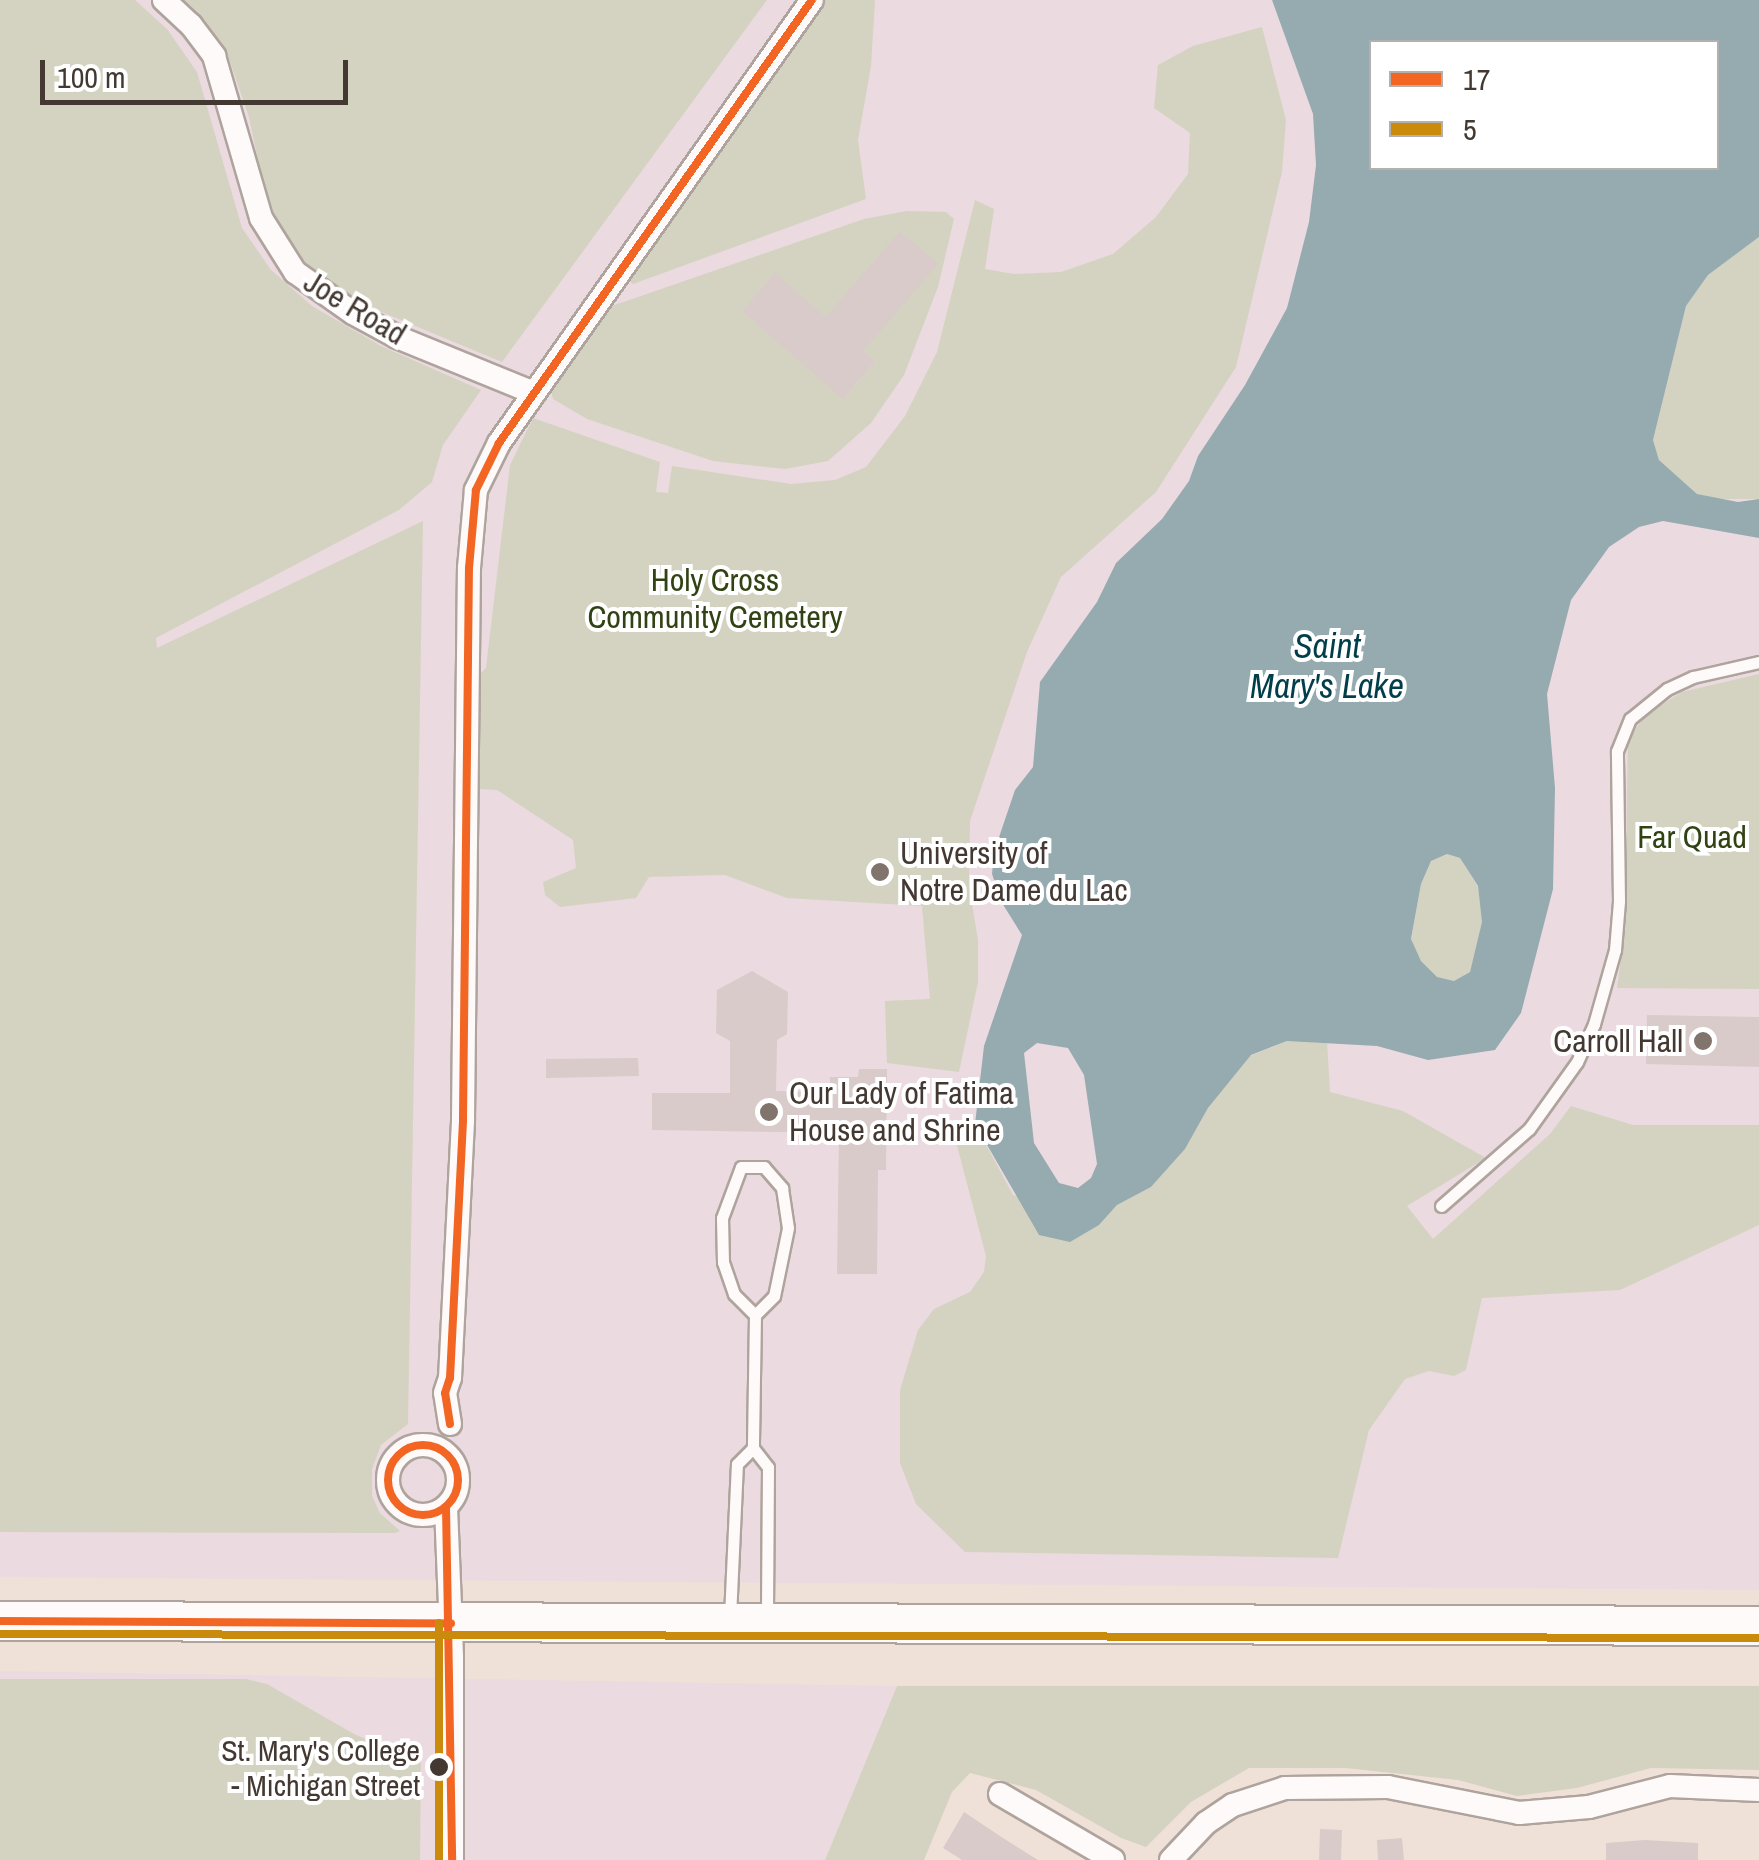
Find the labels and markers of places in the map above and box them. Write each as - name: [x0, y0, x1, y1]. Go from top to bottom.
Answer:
- place label: University of Notre Dame du Lac: [900, 835, 1128, 910]
- marker: University of Notre Dame du Lac: [869, 861, 891, 883]
- place label: Carroll Hall: [1553, 1022, 1683, 1060]
- marker: Carroll Hall: [1692, 1030, 1714, 1052]
- place label: Our Lady of Fatima House and Shrine: [789, 1075, 1014, 1150]
- marker: Our Lady of Fatima House and Shrine: [758, 1101, 780, 1123]
- place label: St. Mary's College - Michigan Street: [221, 1732, 420, 1802]
- marker: St. Mary's College - Michigan Street: [429, 1757, 449, 1777]

